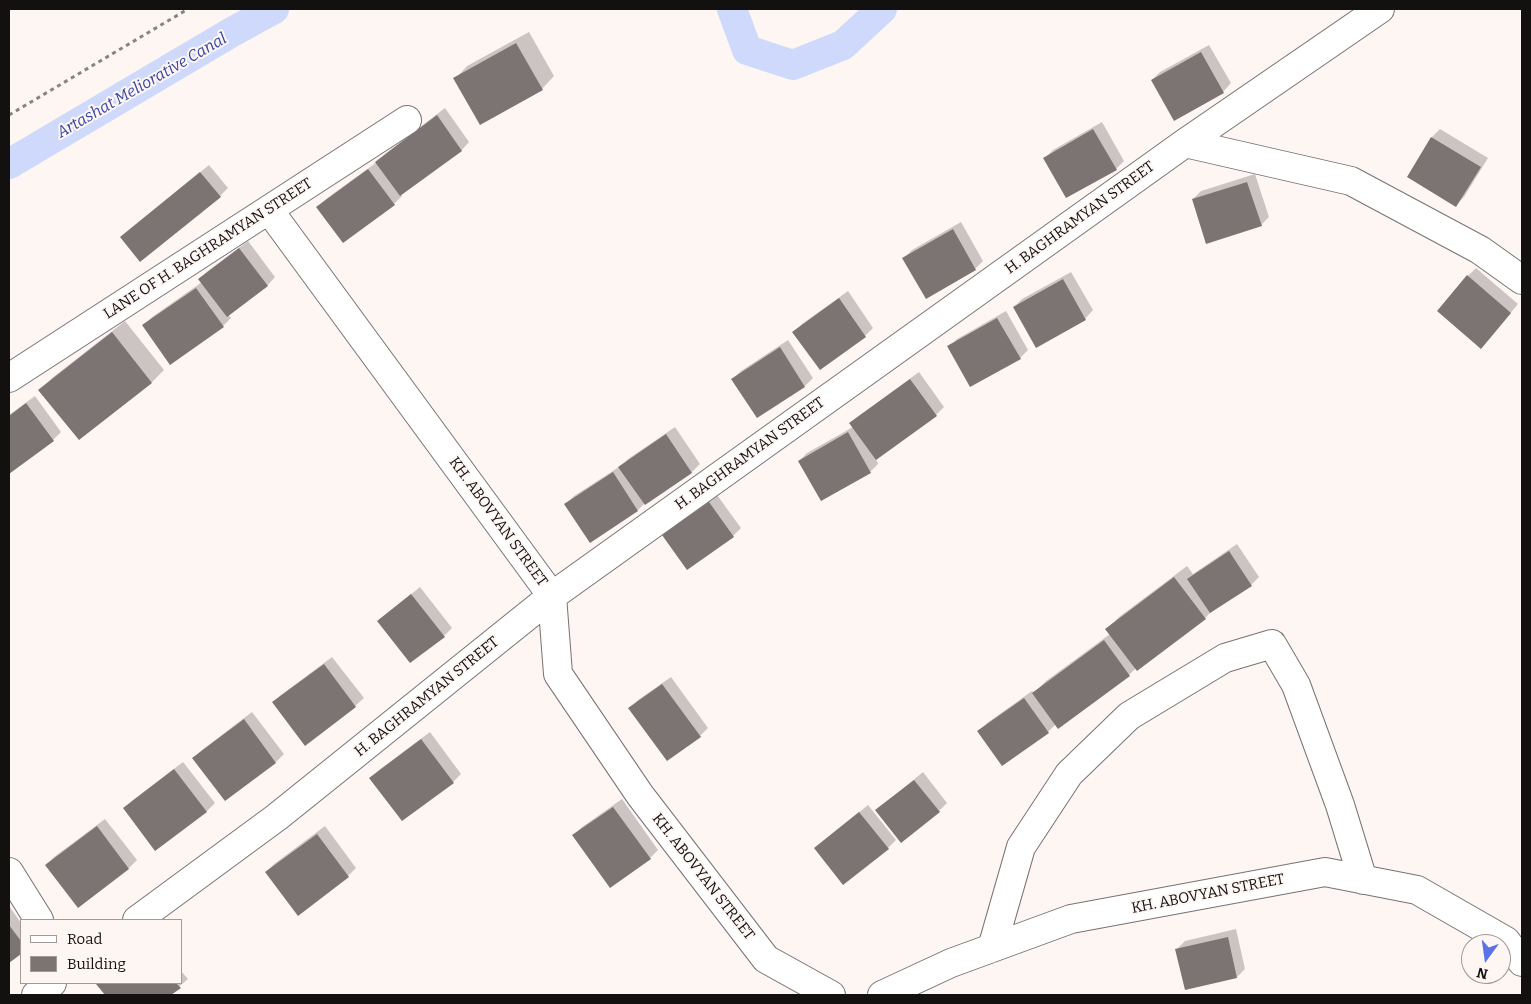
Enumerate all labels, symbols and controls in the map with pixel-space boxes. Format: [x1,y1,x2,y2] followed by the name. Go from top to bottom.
[54,29,230,143] water label: Artashat Meliorative Canal
[1002,158,1158,278] street label: H. BAGHRAMYAN STREET
[100,175,316,323] street label: LANE OF H. BAGHRAMYAN STREET
[672,394,828,514] street label: H. BAGHRAMYAN STREET
[445,454,551,590] street label: KH. ABOVYAN STREET
[351,633,503,761] street label: H. BAGHRAMYAN STREET
[648,810,758,944] street label: KH. ABOVYAN STREET
[1130,870,1286,918] street label: KH. ABOVYAN STREET
[20,919,182,984] legend
[67,930,102,948] text: Road
[1461,934,1511,984] north arrow
[67,955,126,973] text: Building
[1475,964,1490,983] text: N

